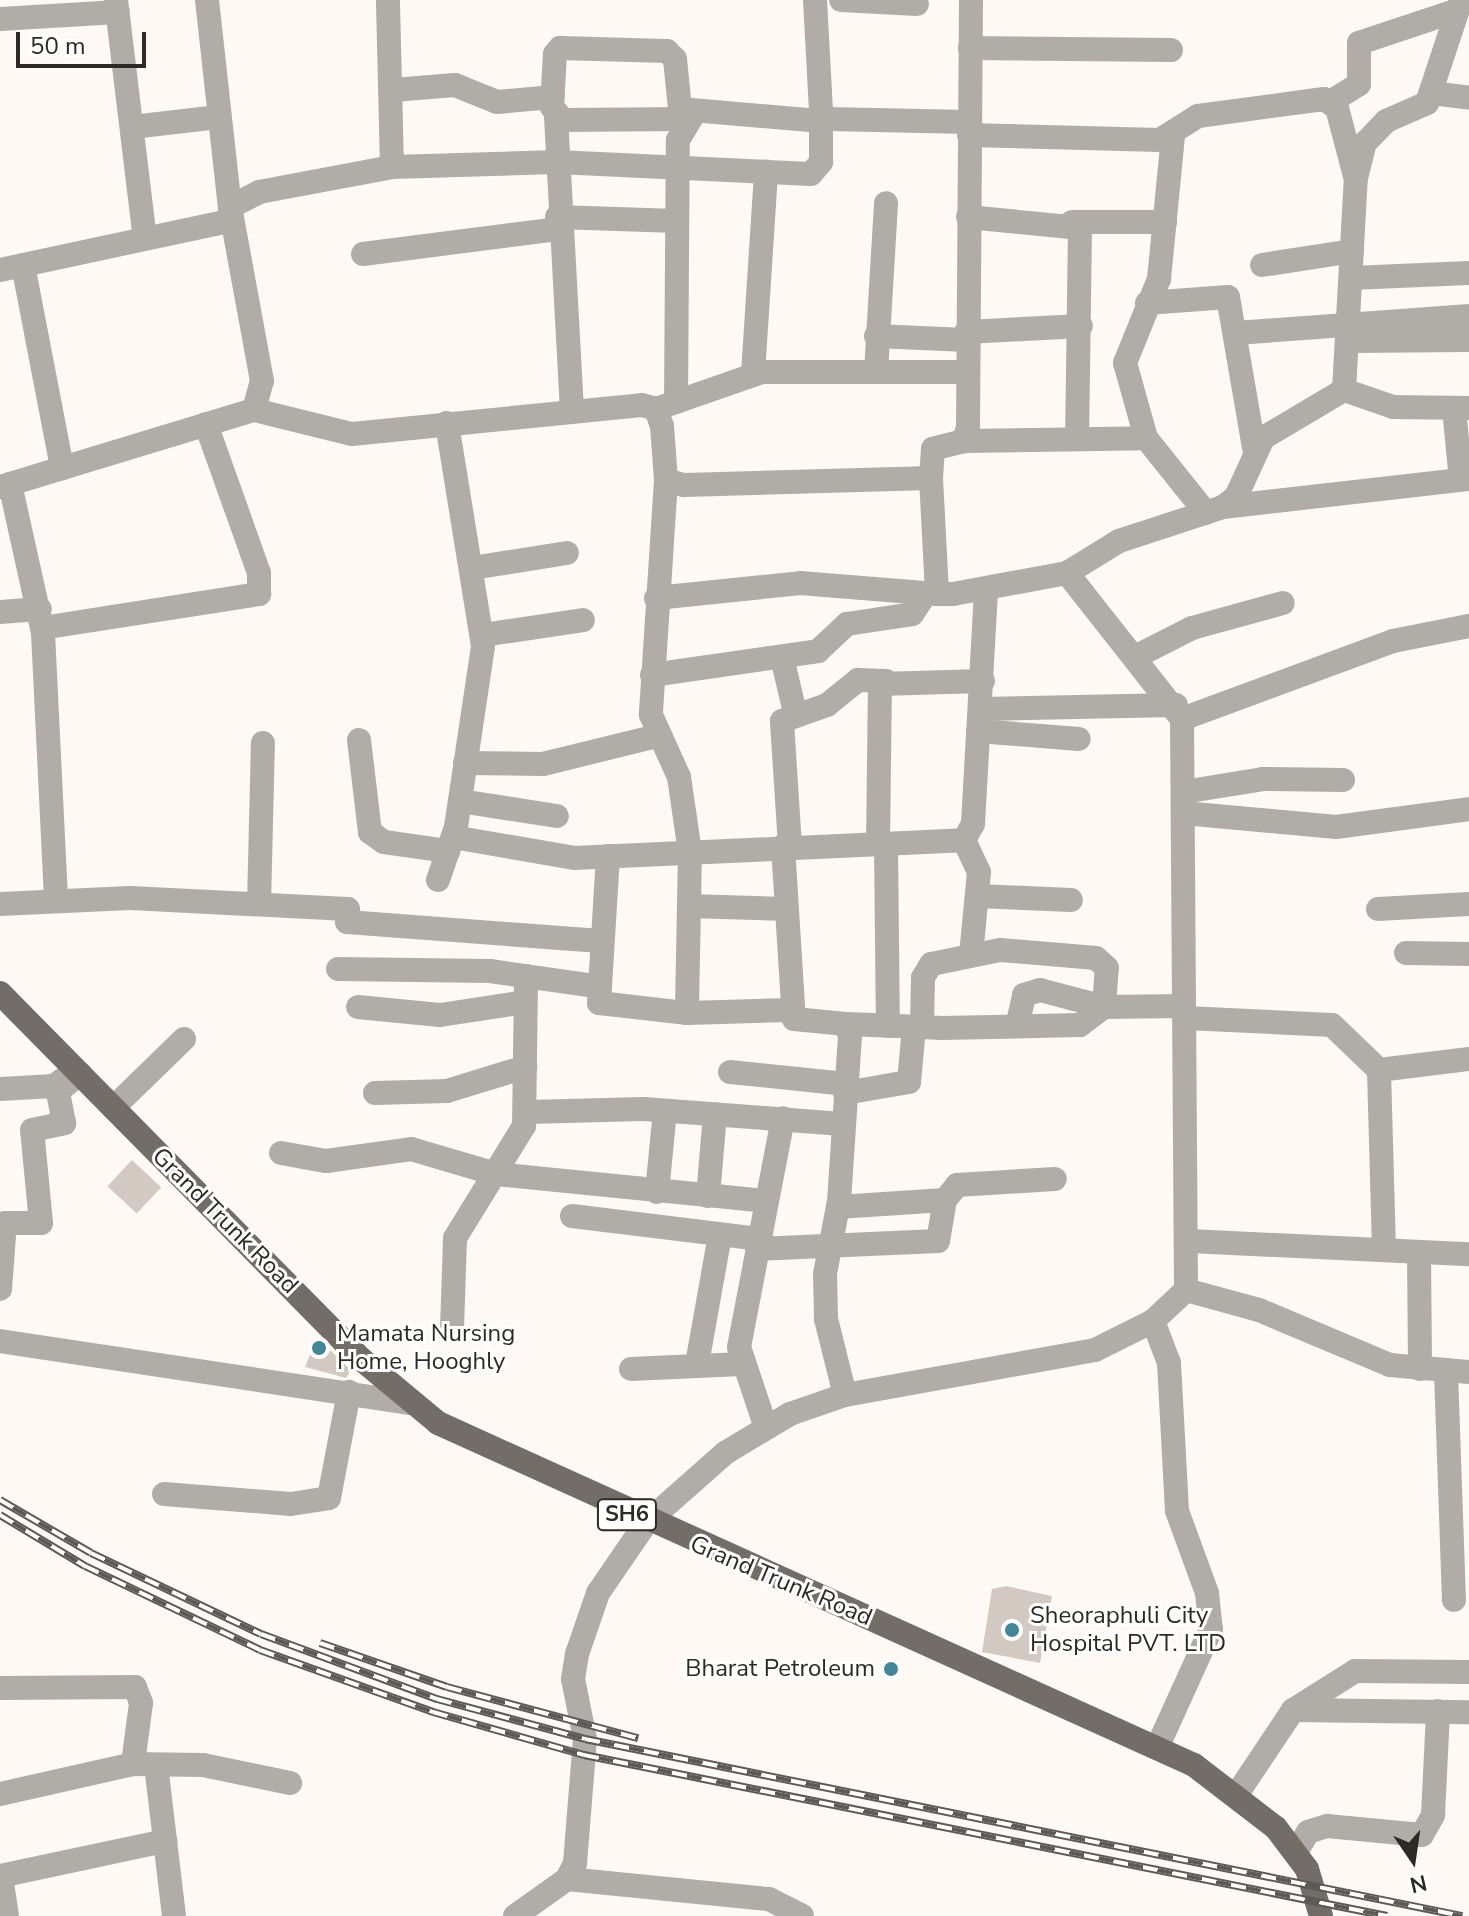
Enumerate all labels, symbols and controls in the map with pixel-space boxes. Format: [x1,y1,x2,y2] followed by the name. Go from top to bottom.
[20,16,150,66] scale bar
[30,30,86,62] text: 50 m
[146,1142,304,1300] street label: Grand Trunk Road
[337,1320,515,1376] place label: Mamata Nursing Home, Hooghly
[308,1337,330,1359] marker: Mamata Nursing Home, Hooghly
[595,1497,659,1533] road number: SH6
[686,1530,876,1632] street label: Grand Trunk Road
[1030,1602,1226,1658] place label: Sheoraphuli City Hospital PVT. LTD
[1001,1619,1023,1641] marker: Sheoraphuli City Hospital PVT. LTD
[685,1655,875,1683] place label: Bharat Petroleum
[882,1660,900,1678] marker: Bharat Petroleum
[1373,1820,1453,1900] north arrow
[1407,1867,1430,1900] text: N

